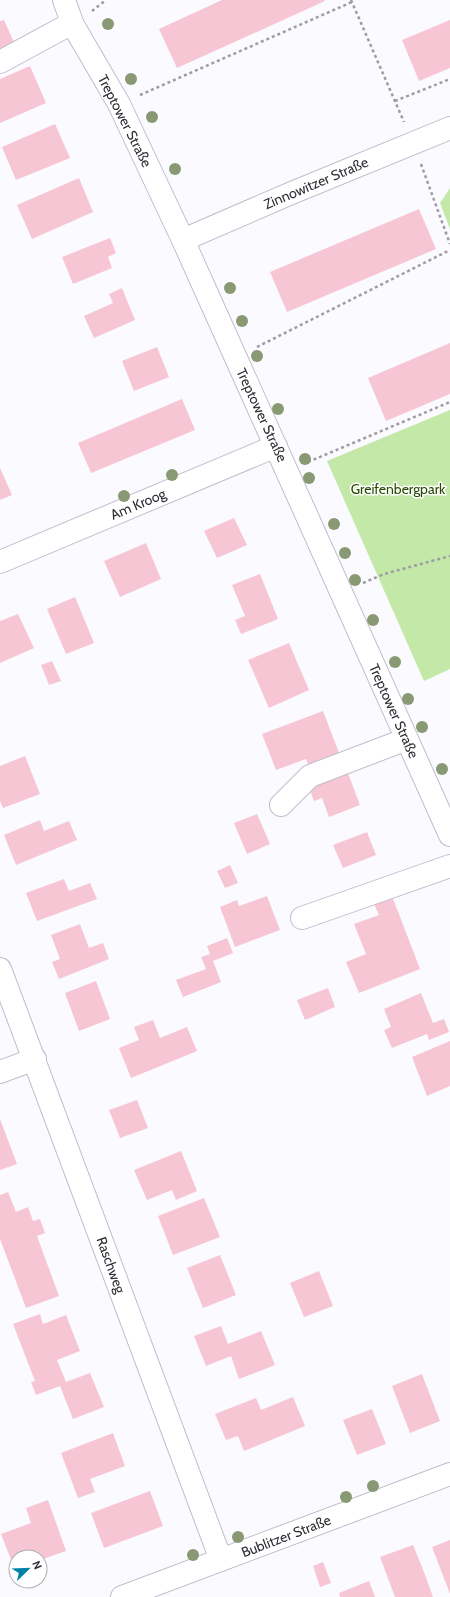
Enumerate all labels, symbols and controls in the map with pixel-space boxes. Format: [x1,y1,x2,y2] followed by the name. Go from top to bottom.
[94,72,156,170] street label: Treptower Straße
[261,153,371,213] street label: Zinnowitzer Straße
[232,365,292,465] street label: Treptower Straße
[351,480,446,498] park label: Greifenbergpark
[108,484,169,524] street label: Am Kroog
[365,661,423,761] street label: Treptower Straße
[92,1234,130,1297] street label: Raschweg
[239,1511,333,1561] street label: Bublitzer Straße
[8,1549,48,1589] north arrow
[29,1559,45,1571] text: N

